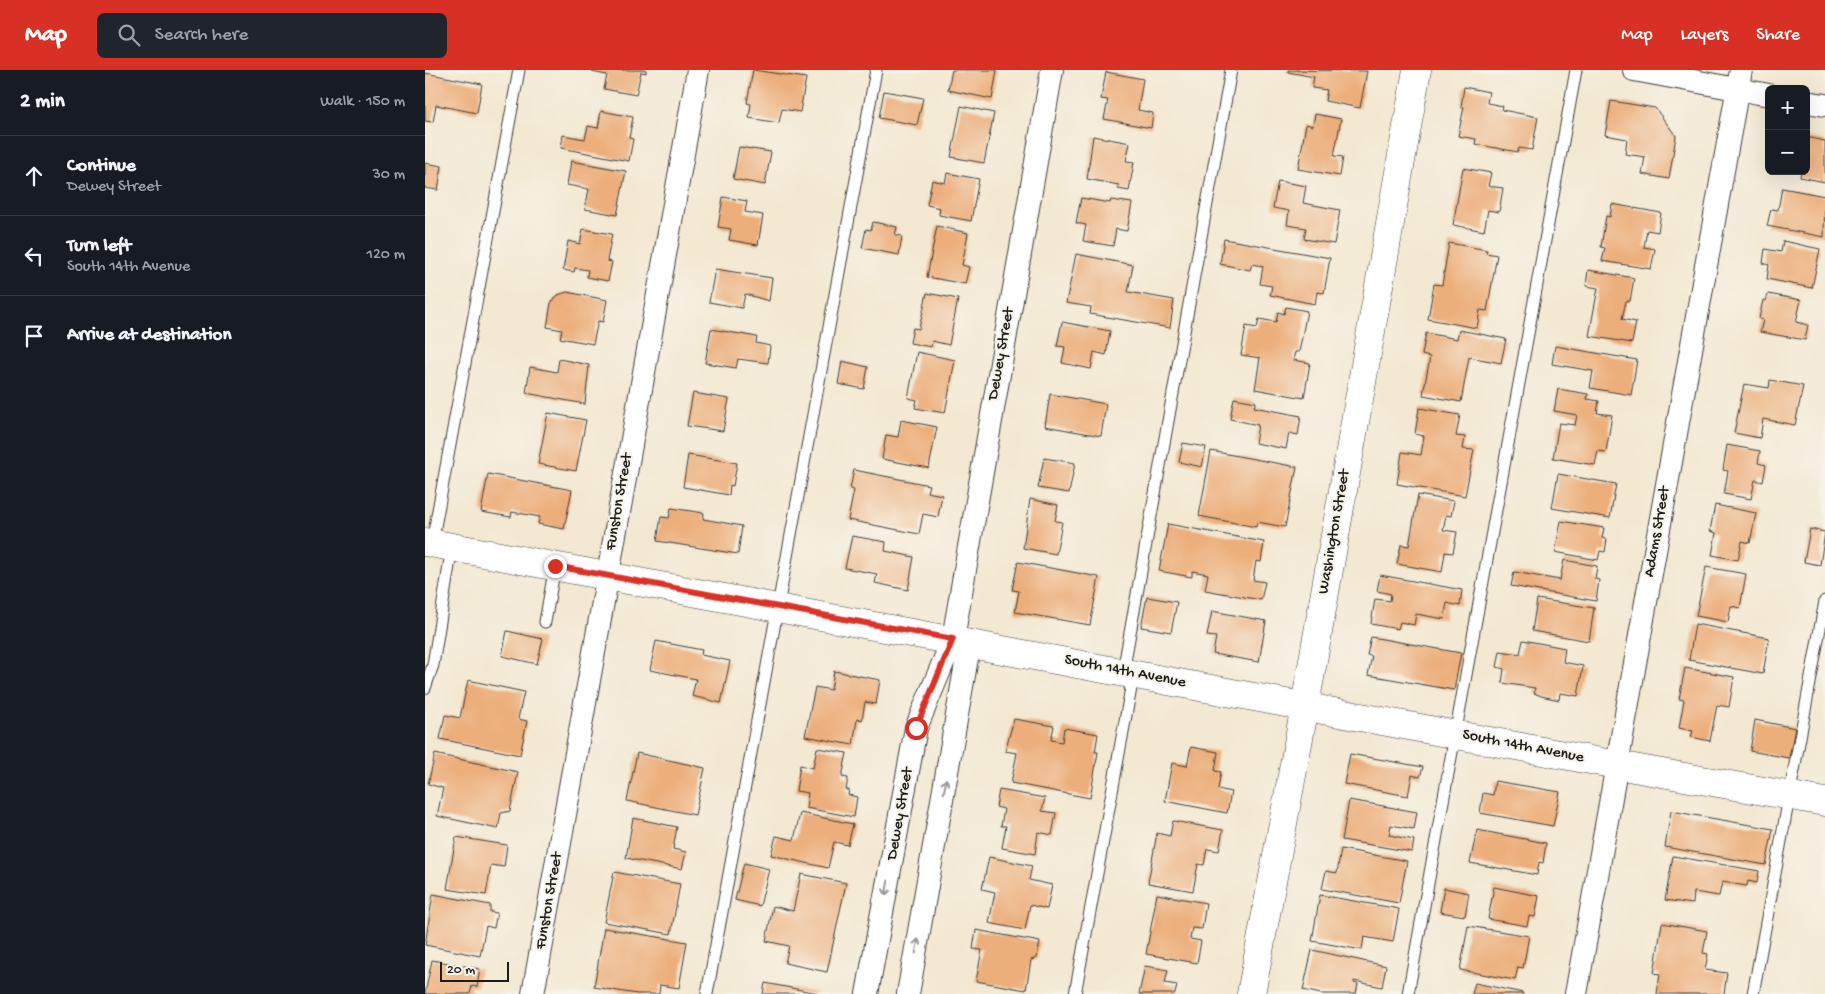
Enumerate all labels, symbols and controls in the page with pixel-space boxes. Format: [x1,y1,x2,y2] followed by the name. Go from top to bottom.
[97,13,447,58] search box
[25,21,67,50] text: Map
[115,21,143,49] icon: search
[155,24,248,47] text: Search here
[1621,25,1653,46] text: Map
[1681,25,1728,46] text: Layers
[1756,25,1800,46] text: Share
[1765,85,1810,175] map controls
[1765,85,1810,130] button: +
[20,90,65,115] text: 2 min
[320,93,405,112] text: Walk · 150 m
[1765,130,1810,175] button: −
[67,155,136,178] text: Continue
[20,162,48,190] icon: ahead
[372,166,405,185] text: 30 m
[67,178,161,197] text: Dewey Street
[67,235,131,258] text: Turn left
[20,242,48,270] icon: left
[366,246,405,265] text: 120 m
[67,258,190,277] text: South 14th Avenue
[984,305,1020,403] street label: Dewey Street
[20,322,48,350] icon: arrive
[67,324,231,347] text: Arrive at destination
[602,451,638,553] street label: Funston Street
[1315,467,1356,596] street label: Washington Street
[1641,484,1676,579] street label: Adams Street
[544,555,567,578] route end
[1063,651,1188,693] street label: South 14th Avenue
[905,717,928,740] route start
[1461,726,1586,768] street label: South 14th Avenue
[883,765,919,863] street label: Dewey Street
[940,778,950,794] one-way arrow
[532,850,568,952] street label: Funston Street
[881,879,891,895] one-way arrow
[912,938,922,954] one-way arrow
[440,959,509,982] scale bar
[447,962,475,979] text: 20 m

